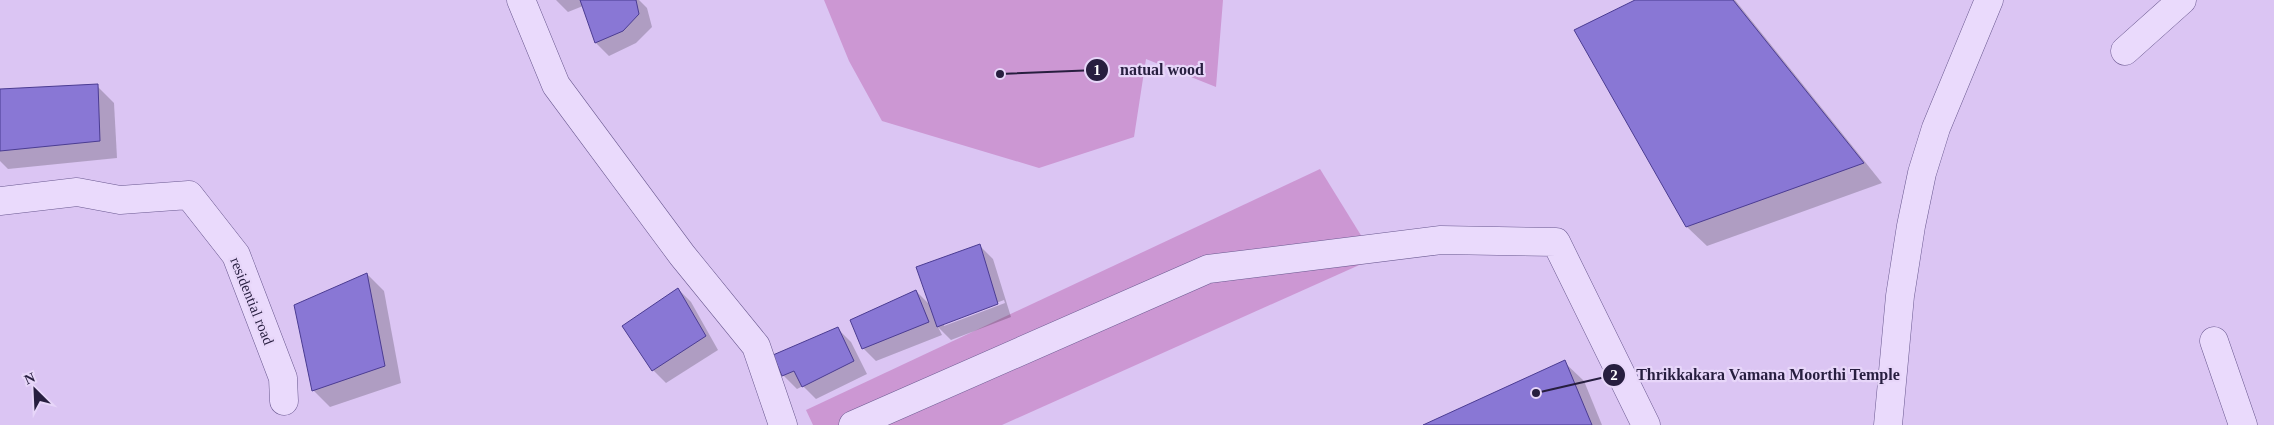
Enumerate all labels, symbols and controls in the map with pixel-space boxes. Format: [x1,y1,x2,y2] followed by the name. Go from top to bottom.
[1085,54,1214,85] callout: natual wood
[1120,61,1204,78] text: natual wood
[1093,62,1101,78] text: 1
[227,255,277,348] street label: residential road
[1601,359,1910,390] callout: Thrikkakara Vamana Moorthi Temple
[10,365,60,415] north arrow
[1636,366,1900,384] text: Thrikkakara Vamana Moorthi Temple
[1610,367,1618,383] text: 2
[22,370,38,387] text: N

